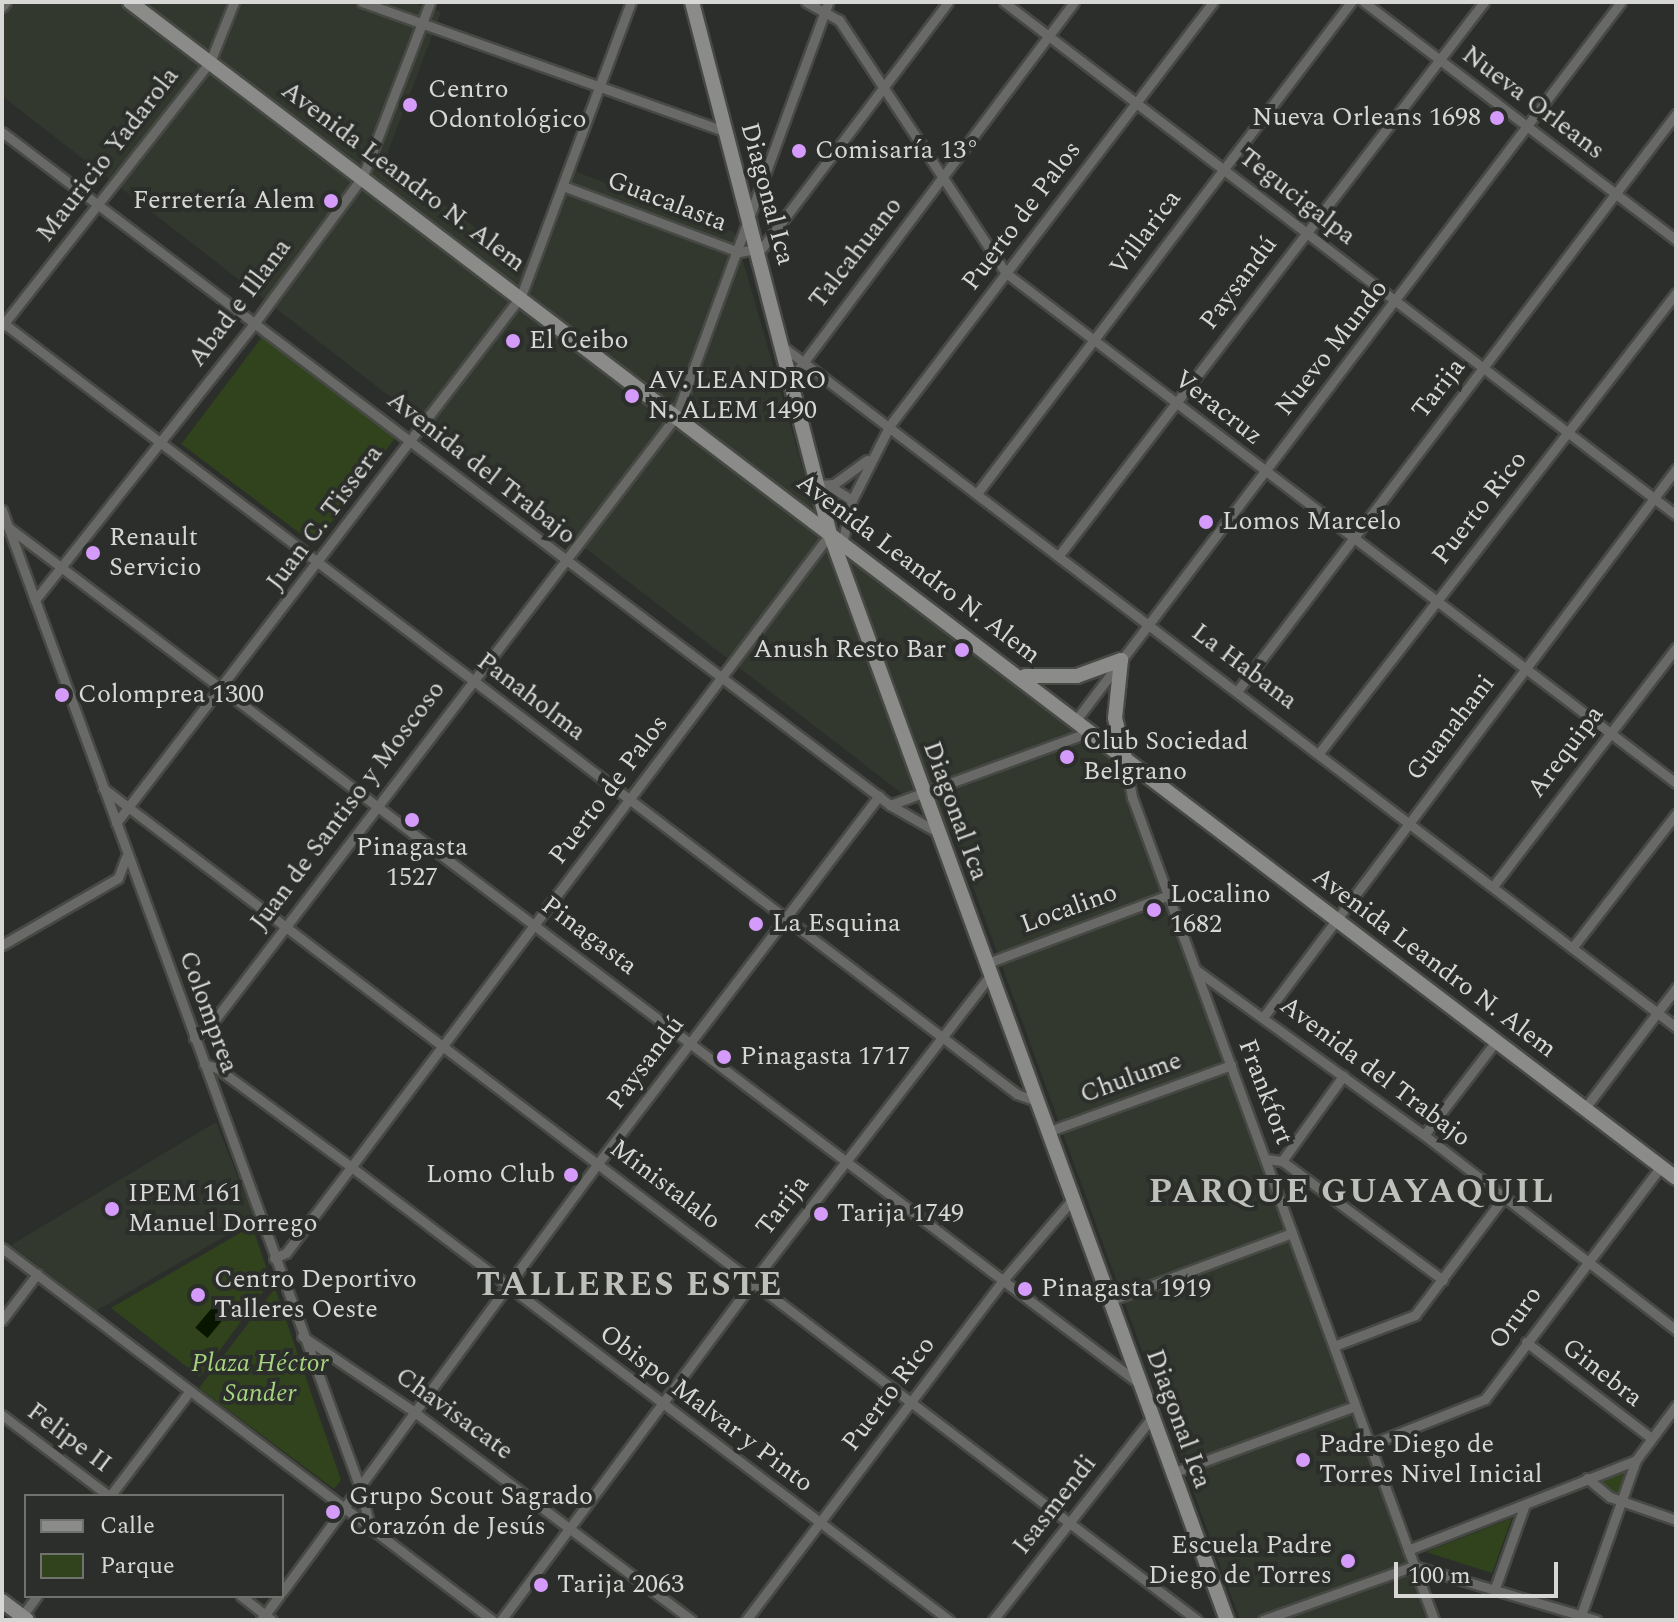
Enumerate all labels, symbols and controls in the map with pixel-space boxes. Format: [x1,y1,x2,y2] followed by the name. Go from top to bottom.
[1456,39,1610,167] street label: Nueva Orleans
[30,61,186,249] street label: Mauricio Yadarola
[428,74,586,136] place label: Centro Odontológico
[275,75,531,279] street label: Avenida Leandro N. Alem
[399,94,421,116] marker: Centro Odontológico
[1252,102,1481,134] place label: Nueva Orleans 1698
[1488,109,1506,127] marker: Nueva Orleans 1698
[733,120,801,268] street label: Diagonal Ica
[815,135,979,167] place label: Comisaría 13°
[956,135,1088,297] street label: Puerto de Palos
[790,142,808,160] marker: Comisaría 13°
[1232,142,1362,252] street label: Tegucigalpa
[603,165,731,239] street label: Guacalasta
[1104,184,1188,282] street label: Villarica
[133,185,315,217] place label: Ferretería Alem
[803,191,909,315] street label: Talcahuano
[322,192,340,210] marker: Ferretería Alem
[1194,230,1284,336] street label: Paysandú
[182,233,298,373] street label: Abad e Illana
[1269,274,1395,422] street label: Nuevo Mundo
[529,325,628,357] place label: El Ceibo
[504,332,522,350] marker: El Ceibo
[1406,352,1472,426] street label: Tarija
[1168,364,1268,452] street label: Veracruz
[648,365,827,426] place label: AV. LEANDRO N. ALEM 1490
[380,385,582,551] street label: Avenida del Trabajo
[623,387,641,405] marker: AV. LEANDRO N. ALEM 1490
[260,439,390,597] street label: Juan C. Tissera
[1426,445,1534,571] street label: Puerto Rico
[790,467,1046,671] street label: Avenida Leandro N. Alem
[1222,506,1401,538] place label: Lomos Marcelo
[1197,513,1215,531] marker: Lomos Marcelo
[109,522,201,584] place label: Renault Servicio
[84,544,102,562] marker: Renault Servicio
[1185,617,1303,717] street label: La Habana
[753,634,946,666] place label: Anush Resto Bar
[953,641,971,659] marker: Anush Resto Bar
[470,646,592,748] street label: Panaholma
[1400,669,1502,787] street label: Guanahani
[244,675,452,937] street label: Juan de Santiso y Moscoso
[78,679,264,711] place label: Colomprea 1300
[53,686,71,704] marker: Colomprea 1300
[1521,700,1611,804] street label: Arequipa
[543,709,675,871] street label: Puerto de Palos
[1083,726,1249,788] place label: Club Sociedad Belgrano
[915,737,995,885] street label: Diagonal Ica
[1058,748,1076,766] marker: Club Sociedad Belgrano
[403,811,421,829] marker: Pinagasta 1527
[356,832,468,894] place label: Pinagasta 1527
[1306,861,1562,1065] street label: Avenida Leandro N. Alem
[1016,877,1122,941] street label: Localino
[1170,879,1271,940] place label: Localino 1682
[535,890,643,982] street label: Pinagasta
[1145,901,1163,919] marker: Localino 1682
[772,908,901,940] place label: La Esquina
[747,915,765,933] marker: La Esquina
[172,947,244,1077] street label: Colomprea
[1273,990,1477,1154] street label: Avenida del Trabajo
[601,1010,691,1116] street label: Paysandú
[1231,1035,1299,1149] street label: Frankfort
[740,1041,910,1073] place label: Pinagasta 1717
[1076,1045,1186,1111] street label: Chulume
[715,1048,733,1066] marker: Pinagasta 1717
[603,1133,727,1237] street label: Ministalalo
[426,1159,555,1191] place label: Lomo Club
[562,1166,580,1184] marker: Lomo Club
[750,1169,816,1243] street label: Tarija
[1149,1173,1555,1213] district label: PARQUE GUAYAQUIL
[128,1178,317,1240] place label: IPEM 161 Manuel Dorrego
[837,1198,964,1230] place label: Tarija 1749
[103,1200,121,1218] marker: IPEM 161 Manuel Dorrego
[812,1205,830,1223] marker: Tarija 1749
[214,1264,417,1326] place label: Centro Deportivo Talleres Oeste
[476,1266,784,1306] district label: TALLERES ESTE
[1041,1273,1211,1305] place label: Pinagasta 1919
[1016,1280,1034,1298] marker: Pinagasta 1919
[1483,1280,1549,1356] street label: Oruro
[189,1286,207,1304] marker: Centro Deportivo Talleres Oeste
[593,1318,819,1500] street label: Obispo Malvar y Pinto
[836,1330,942,1458] street label: Puerto Rico
[1555,1332,1649,1414] street label: Ginebra
[1138,1345,1218,1493] street label: Diagonal Ica
[191,1348,329,1410] park label: Plaza Héctor Sander
[389,1361,519,1467] street label: Chavisacate
[21,1396,117,1480] street label: Felipe II
[1319,1429,1542,1490] place label: Padre Diego de Torres Nivel Inicial
[1006,1449,1104,1561] street label: Isasmendi
[1294,1451,1312,1469] marker: Padre Diego de Torres Nivel Inicial
[349,1481,593,1542] place label: Grupo Scout Sagrado Corazón de Jesús
[24,1494,284,1598] legend
[324,1503,342,1521] marker: Grupo Scout Sagrado Corazón de Jesús
[100,1508,155,1544] text: Calle
[1148,1530,1332,1592] place label: Escuela Padre Diego de Torres
[1398,1546,1562,1596] scale bar
[100,1548,175,1584] text: Parque
[1339,1552,1357,1570] marker: Escuela Padre Diego de Torres
[1408,1558,1471,1594] text: 100 m
[557,1569,684,1601] place label: Tarija 2063
[532,1576,550,1594] marker: Tarija 2063

